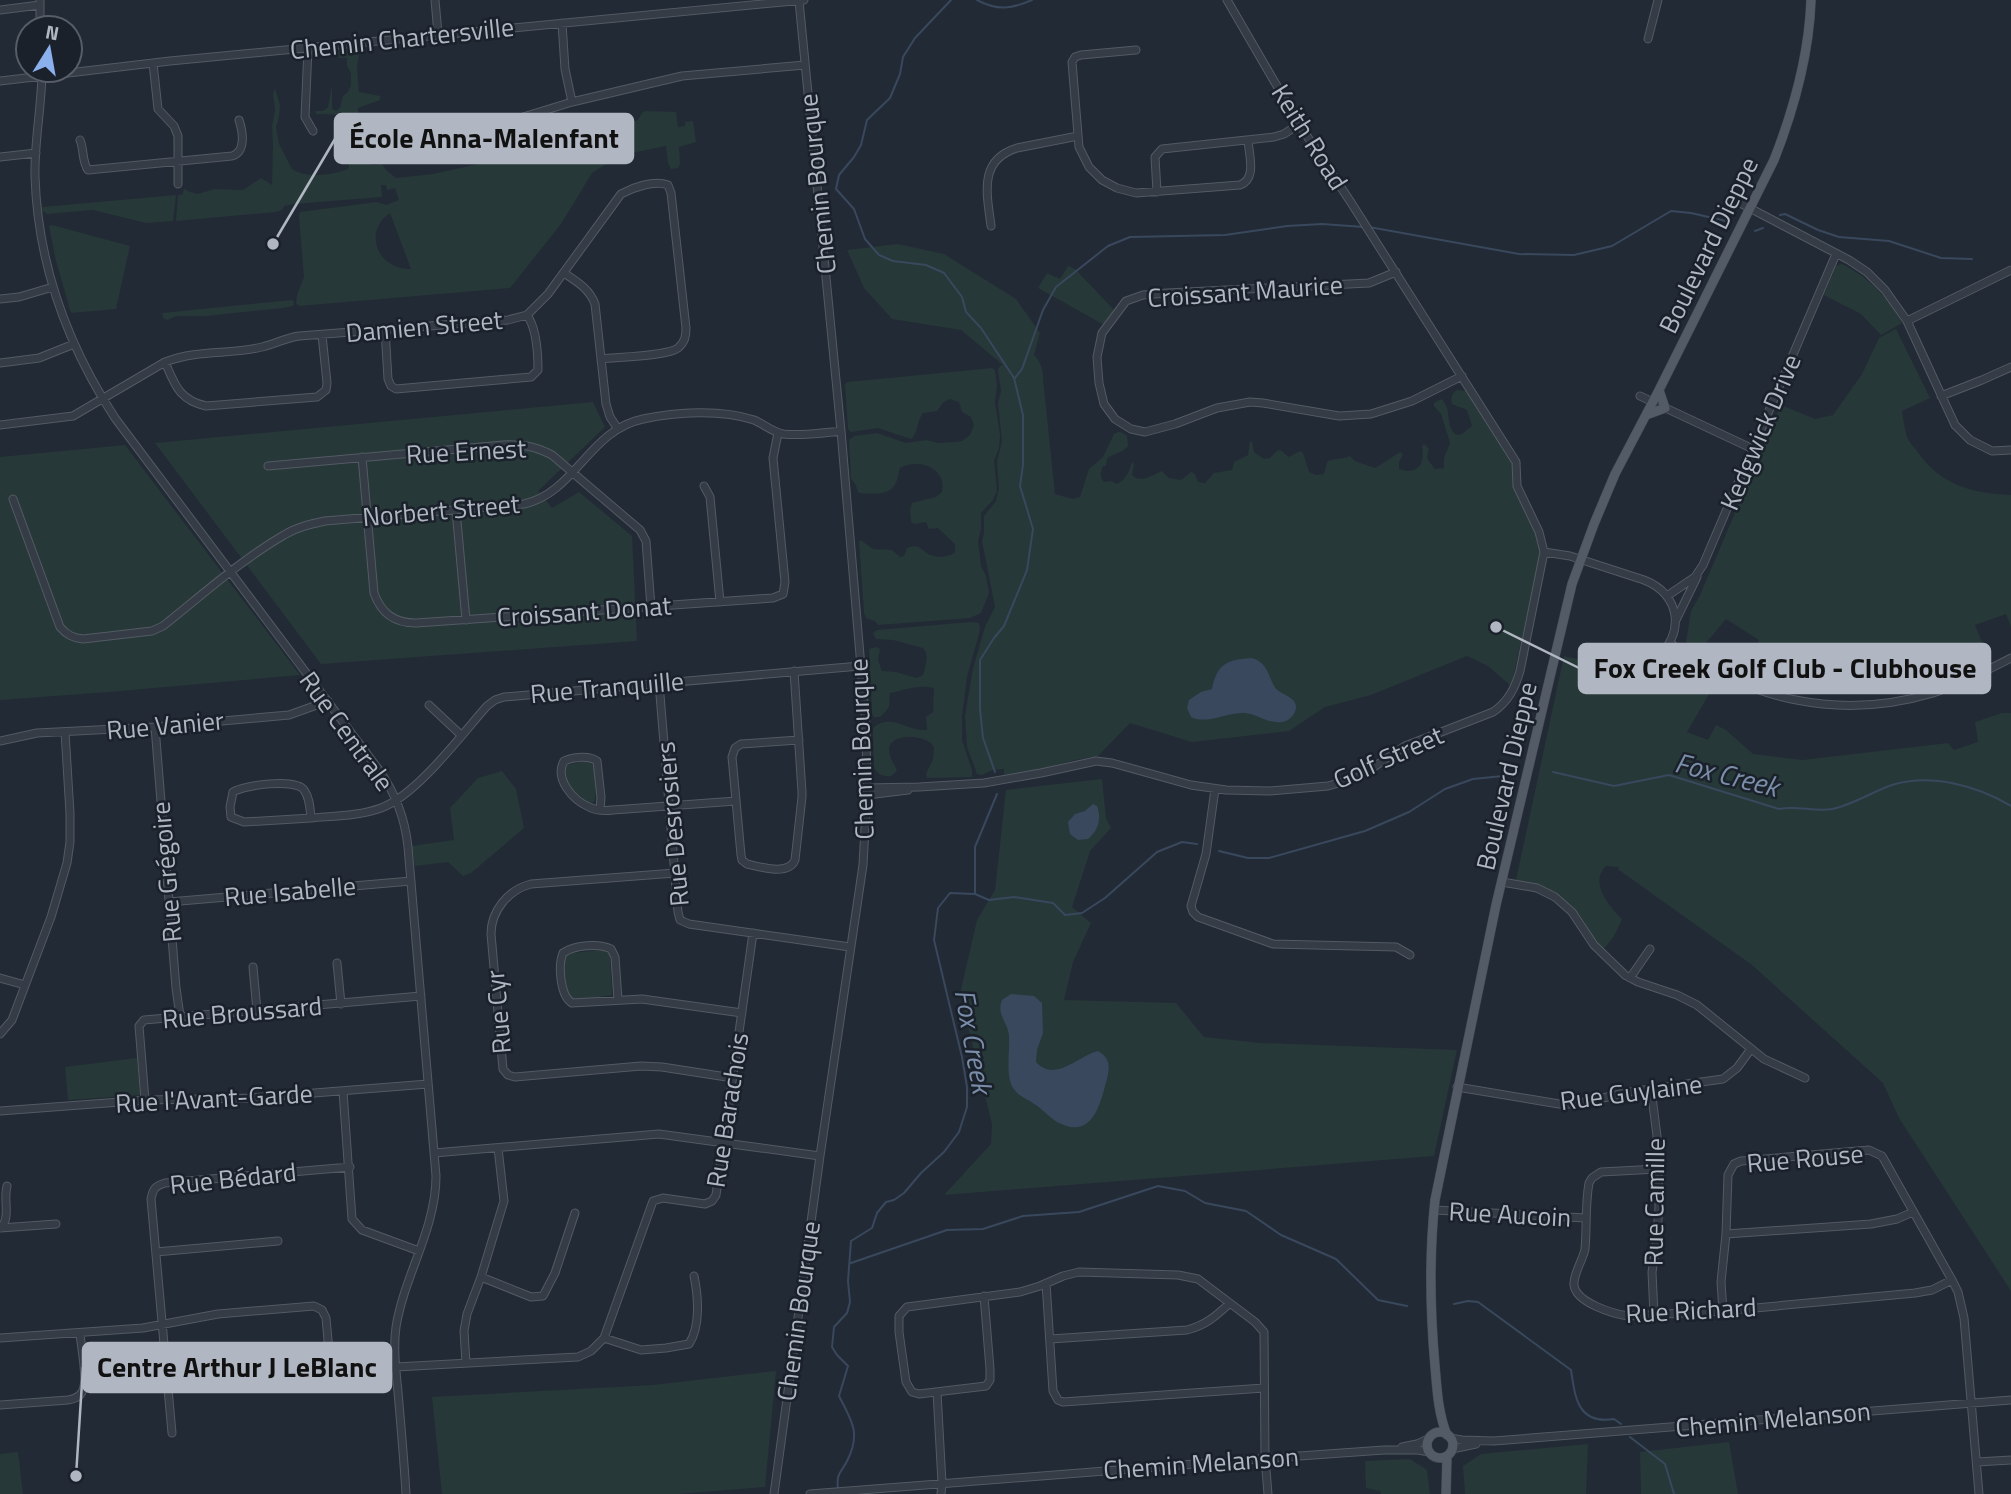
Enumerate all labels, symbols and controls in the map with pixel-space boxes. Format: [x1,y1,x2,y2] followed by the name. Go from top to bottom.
[288,7,516,69] street label: Chemin Chartersville
[14,14,84,84] north arrow
[43,16,62,47] text: N
[1262,76,1358,198] street label: Keith Road
[788,92,846,276] street label: Chemin Bourque
[335,114,633,163] callout: École Anna-Malenfant
[349,116,619,159] text: École Anna-Malenfant
[1648,150,1768,340] street label: Boulevard Dieppe
[1146,265,1344,317] street label: Croissant Maurice
[344,300,504,352] street label: Damien Street
[1710,348,1810,516] street label: Kedgwick Drive
[405,428,527,474] street label: Rue Ernest
[361,484,521,536] street label: Norbert Street
[495,585,673,637] street label: Croissant Donat
[1579,644,1990,693] callout: Fox Creek Golf Club - Clubhouse
[1594,646,1977,689] text: Fox Creek Golf Club - Clubhouse
[838,658,884,840] street label: Chemin Bourque
[528,661,686,713] street label: Rue Tranquille
[290,663,404,799] street label: Rue Centrale
[1465,678,1547,874] street label: Boulevard Dieppe
[105,700,225,750] street label: Rue Vanier
[1327,715,1449,799] street label: Golf Street
[645,740,699,908] street label: Rue Desrosiers
[1671,740,1787,808] water label: Fox Creek
[140,800,192,944] street label: Rue Grégoire
[223,866,357,916] street label: Rue Isabelle
[475,969,521,1055] street label: Rue Cyr
[944,985,1005,1100] water label: Fox Creek
[160,986,324,1038] street label: Rue Broussard
[696,1030,758,1190] street label: Rue Barachois
[1558,1064,1704,1120] street label: Rue Guylaine
[114,1073,314,1123] street label: Rue l'Avant-Garde
[1745,1133,1865,1183] street label: Rue Rouse
[1633,1137,1675,1267] street label: Rue Camille
[168,1152,298,1204] street label: Rue Bédard
[1448,1191,1572,1237] street label: Rue Aucoin
[766,1219,830,1403] street label: Chemin Bourque
[1625,1287,1757,1333] street label: Rue Richard
[83,1343,391,1392] callout: Centre Arthur J LeBlanc
[97,1345,377,1388] text: Centre Arthur J LeBlanc
[1674,1391,1872,1447] street label: Chemin Melanson
[1102,1437,1300,1489] street label: Chemin Melanson

